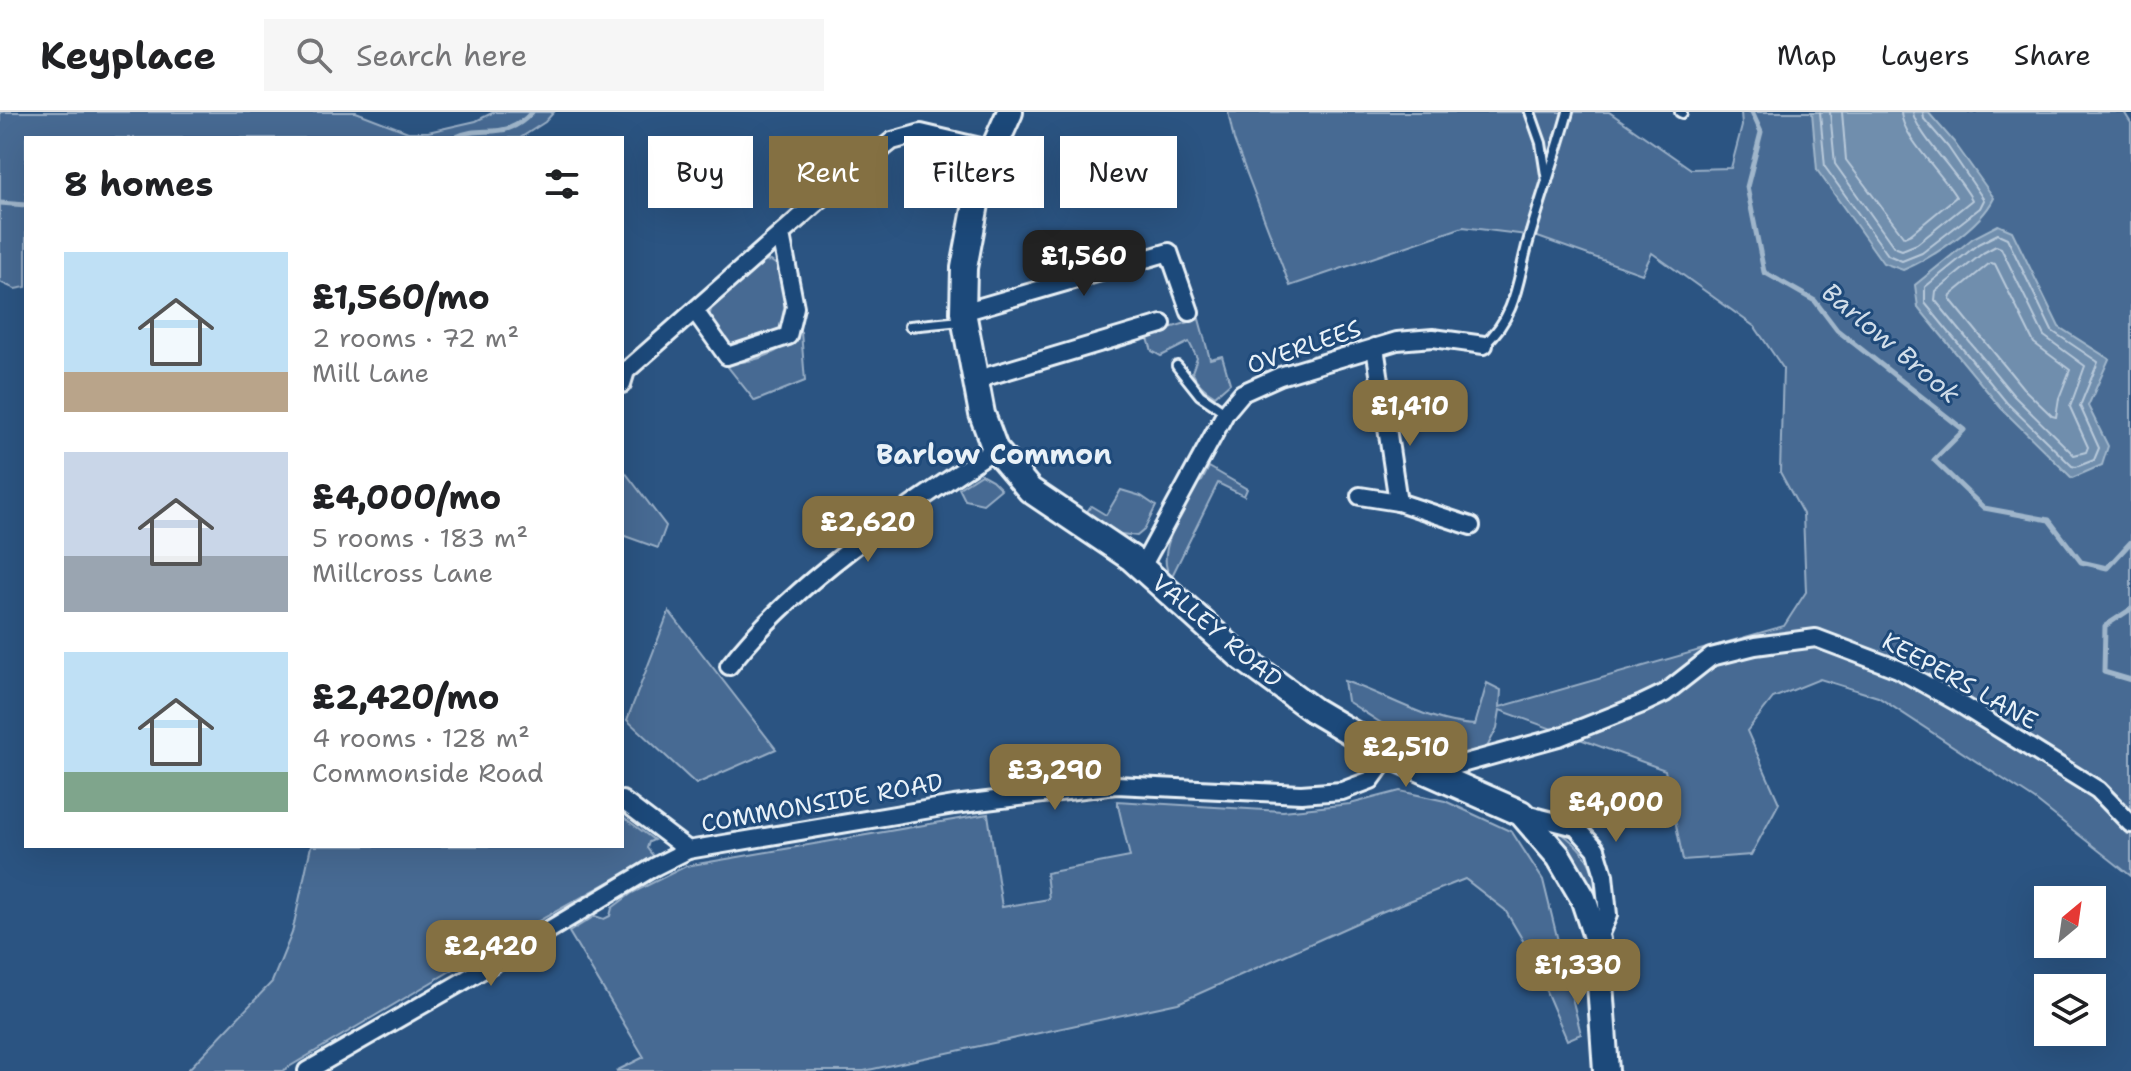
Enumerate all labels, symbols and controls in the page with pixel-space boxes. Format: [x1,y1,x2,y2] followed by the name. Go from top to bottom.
[264,19,824,91] search box
[40,30,216,81] text: Keyplace
[292,33,336,77] icon: search
[356,35,527,76] text: Search here
[1777,36,1837,74] text: Map
[1881,36,1970,74] text: Layers
[2014,36,2091,74] text: Share
[648,136,753,208] chip: Buy
[769,136,888,208] chip: Rent
[904,136,1044,208] chip: Filters
[1060,136,1177,208] chip: New
[64,161,213,207] text: 8 homes
[540,162,584,206] icon: filters
[1019,230,1149,298] pin: £1,560
[1041,238,1127,273] text: £1,560
[312,274,490,320] text: £1,560/mo
[1815,274,1968,411] water label: Barlow Brook
[128,284,224,380] icon: home
[1243,313,1365,381] street label: OVERLEES
[312,320,519,355] text: 2 rooms · 72 m²
[312,355,429,390] text: Mill Lane
[1345,380,1475,448] pin: £1,410
[1371,388,1449,423] text: £1,410
[876,435,1112,473] district label: Barlow Common
[312,474,501,520] text: £4,000/mo
[128,484,224,580] icon: home
[803,496,933,564] pin: £2,620
[820,504,916,539] text: £2,620
[312,520,528,555] text: 5 rooms · 183 m²
[312,555,493,590] text: Millcross Lane
[1145,567,1289,695] street label: VALLEY ROAD
[1876,625,2044,737] street label: KEEPERS LANE
[312,674,500,720] text: £2,420/mo
[128,684,224,780] icon: home
[312,720,530,755] text: 4 rooms · 128 m²
[1341,721,1471,789] pin: £2,510
[1362,729,1450,764] text: £2,510
[990,744,1120,812] pin: £3,290
[1007,752,1103,787] text: £3,290
[312,755,544,790] text: Commonside Road
[698,766,946,840] street label: COMMONSIDE ROAD
[1551,776,1681,844] pin: £4,000
[1568,784,1664,819] text: £4,000
[2034,886,2106,958] north arrow
[2034,886,2106,1046] map controls
[426,920,556,988] pin: £2,420
[444,928,538,963] text: £2,420
[1513,939,1643,1007] pin: £1,330
[1534,947,1622,982] text: £1,330
[2034,974,2106,1046] button: layers

